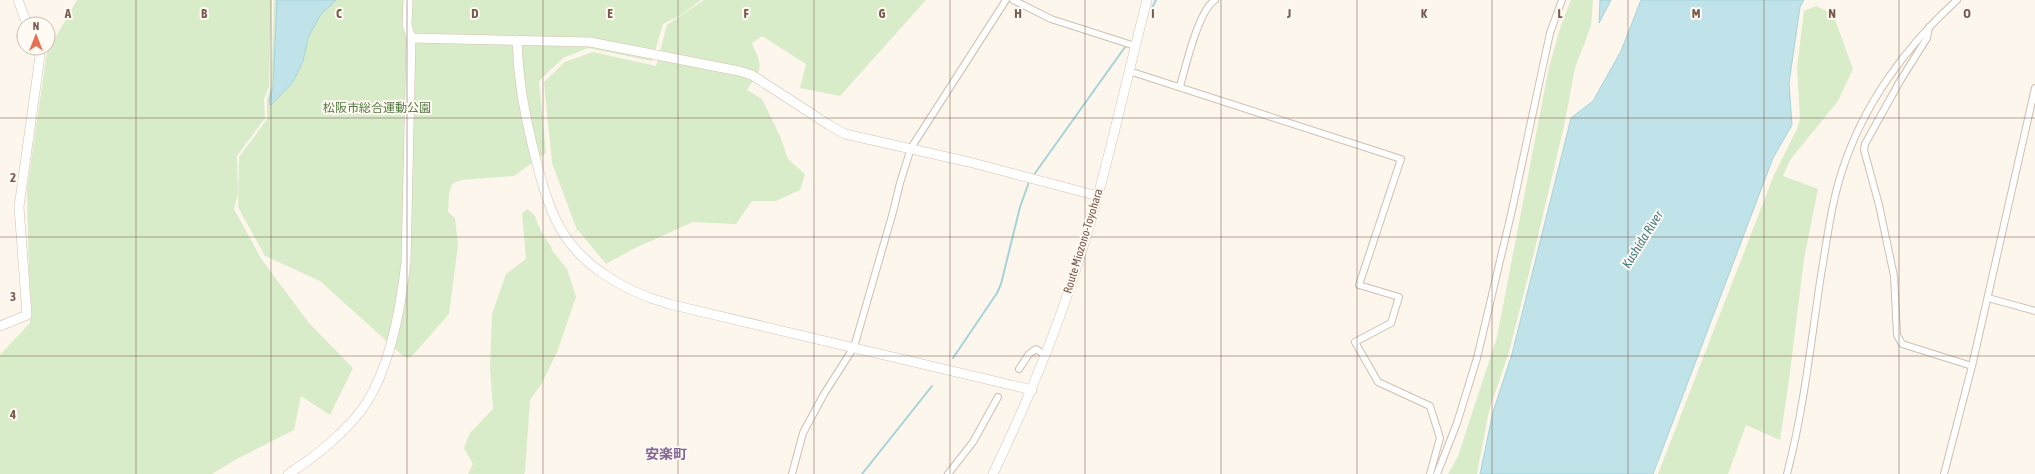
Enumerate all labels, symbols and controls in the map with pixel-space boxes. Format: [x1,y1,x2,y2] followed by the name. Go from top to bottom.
[64,6,72,21] text: A
[201,6,208,21] text: B
[336,6,342,21] text: C
[471,6,479,21] text: D
[607,6,613,21] text: E
[743,6,749,21] text: F
[879,6,886,21] text: G
[1014,6,1022,21] text: H
[1151,6,1155,21] text: I
[1286,6,1291,21] text: J
[1421,6,1428,21] text: K
[1557,6,1563,21] text: L
[1692,6,1701,21] text: M
[1828,6,1836,21] text: N
[1963,6,1971,21] text: O
[16,16,56,56] north arrow
[33,20,39,32] text: N
[323,101,431,115] park label: 松阪市総合運動公園
[10,170,16,185] text: 2
[1060,187,1106,295] street label: Route Miozono-Toyohara
[1619,207,1667,271] water label: Kushida River
[10,289,16,304] text: 3
[9,407,16,422] text: 4
[645,446,687,462] district label: 安楽町

